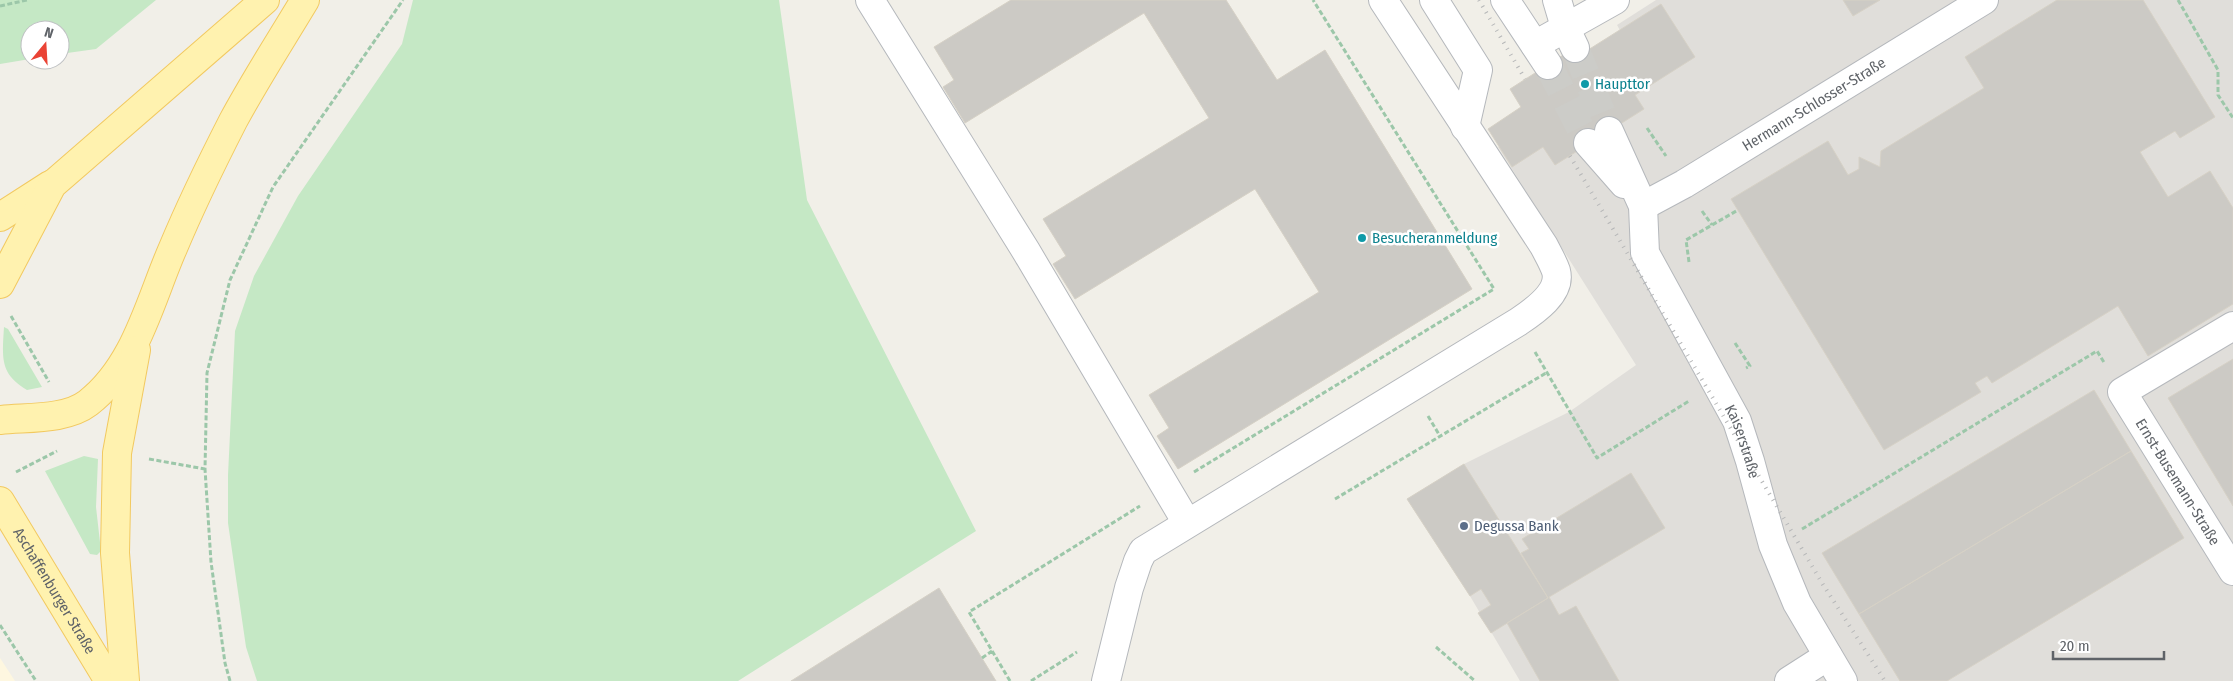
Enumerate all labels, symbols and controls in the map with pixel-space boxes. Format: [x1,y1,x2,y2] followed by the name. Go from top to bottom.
[20,20,70,70] north arrow
[42,24,55,42] text: N
[1739,54,1889,155] street label: Hermann-Schlosser-Straße
[1595,75,1651,93] place label: Haupttor
[1579,78,1591,90] marker: Haupttor
[1372,229,1497,247] place label: Besucheranmeldung
[1356,232,1368,244] marker: Besucheranmeldung
[1721,401,1763,480] street label: Kaiserstraße
[2132,415,2224,549] street label: Ernst-Busemann-Straße
[1474,517,1559,535] place label: Degussa Bank
[1458,520,1470,532] marker: Degussa Bank
[9,524,99,657] street label: Aschaffenburger Straße
[2053,628,2164,660] scale bar
[2060,637,2090,655] text: 20 m

